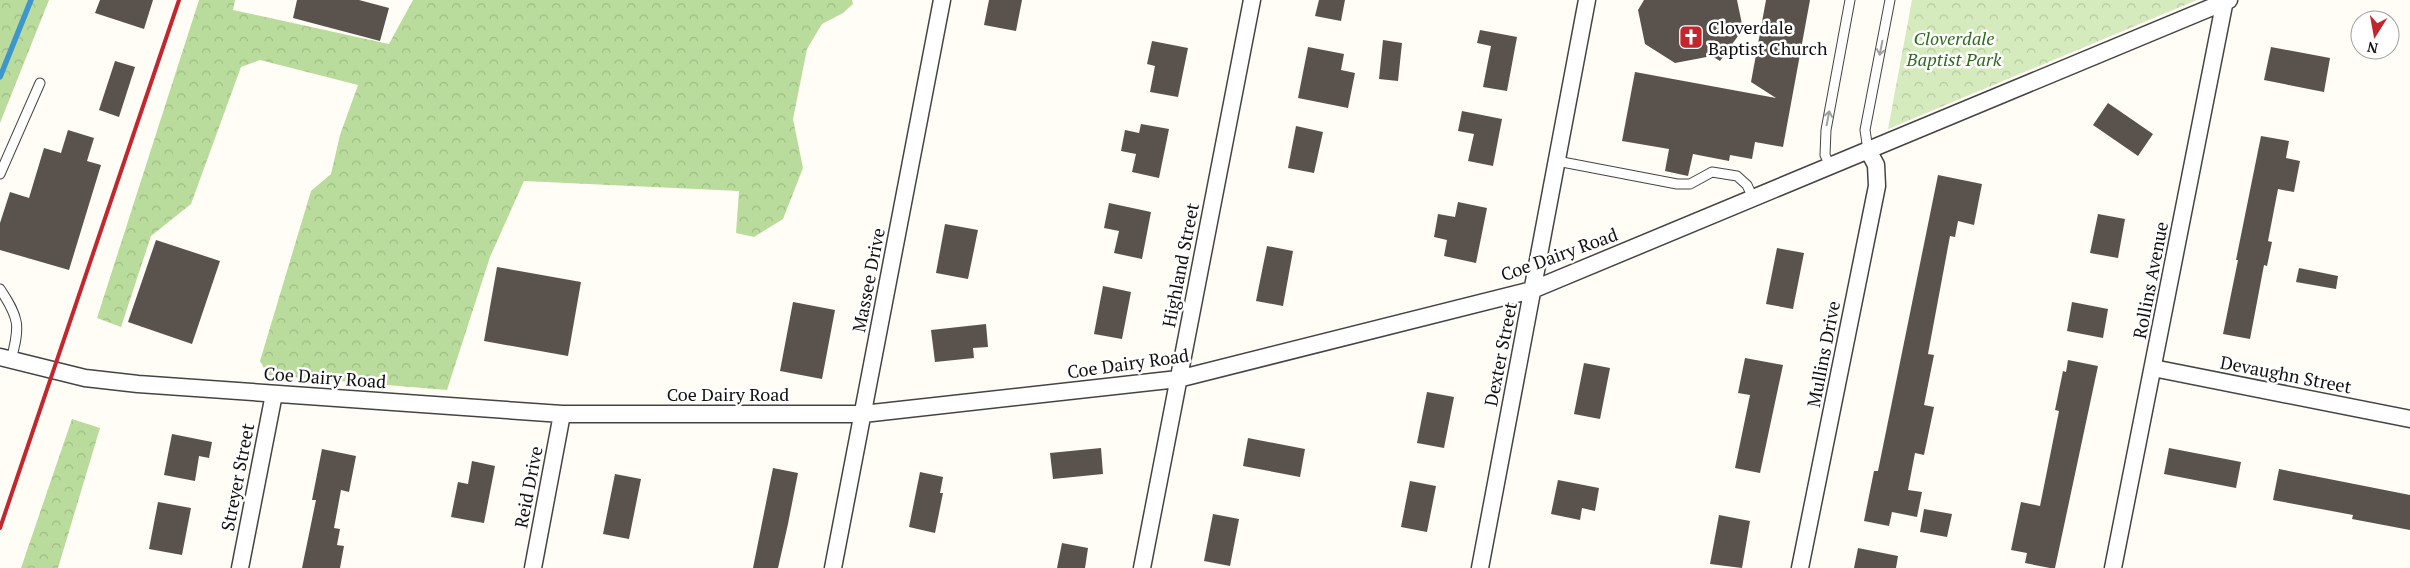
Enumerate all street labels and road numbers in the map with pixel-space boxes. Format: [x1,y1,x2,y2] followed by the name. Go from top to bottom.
[1156,200,1204,329] street label: Highland Street
[2127,219,2173,341] street label: Rollins Avenue
[1497,222,1621,286] street label: Coe Dairy Road
[846,226,890,334] street label: Massee Drive
[1478,299,1522,408] street label: Dexter Street
[1801,299,1845,409] street label: Mullins Drive
[1066,343,1190,383] street label: Coe Dairy Road
[2218,350,2354,399] street label: Devaughn Street
[263,361,387,393] street label: Coe Dairy Road
[667,382,789,406] street label: Coe Dairy Road
[215,421,259,533] street label: Streyer Street
[508,444,548,530] street label: Reid Drive

